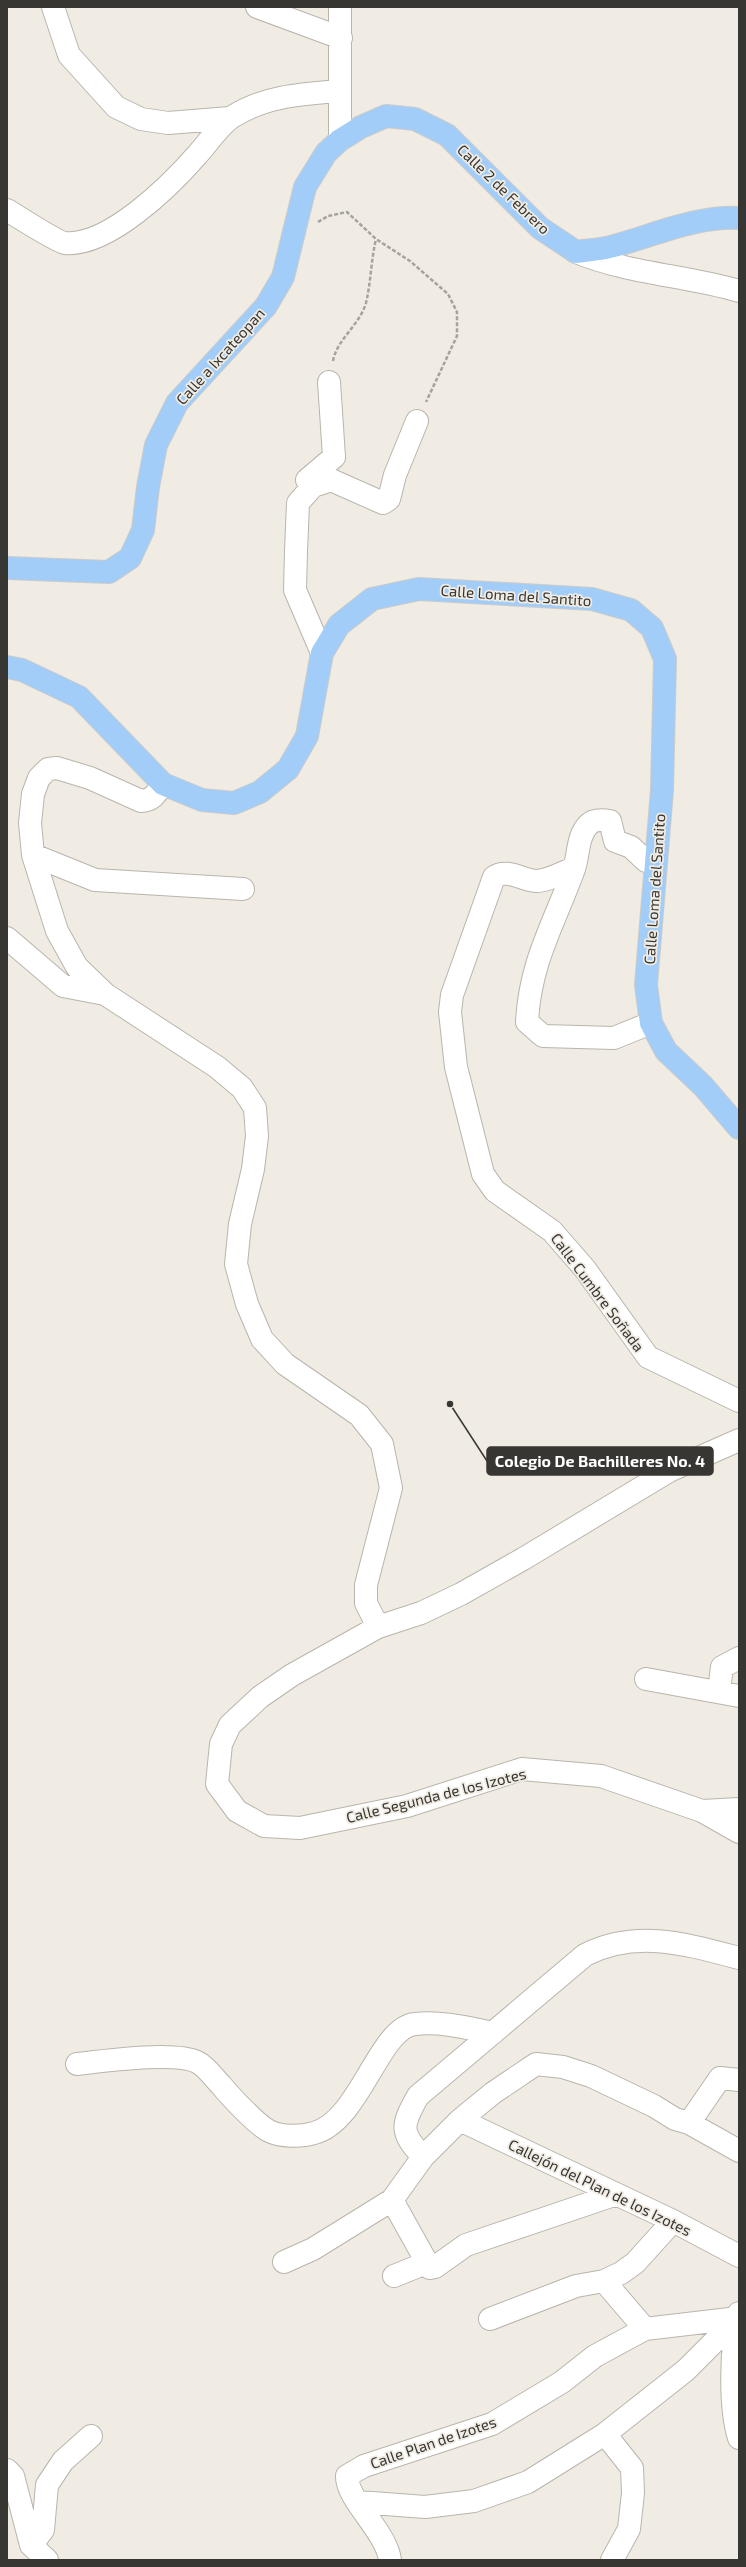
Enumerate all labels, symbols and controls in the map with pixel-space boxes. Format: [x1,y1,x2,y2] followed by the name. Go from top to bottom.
[454,140,554,238] street label: Calle 2 de Febrero
[172,304,268,408] street label: Calle a Ixcateopan
[440,581,592,609] street label: Calle Loma del Santito
[640,813,668,965] street label: Calle Loma del Santito
[548,1229,648,1355] street label: Calle Cumbre Soñada
[487,1447,713,1475] callout: Colegio De Bachilleres No. 4
[495,1451,705,1470] text: Colegio De Bachilleres No. 4
[344,1764,528,1826] street label: Calle Segunda de los Izotes
[505,2135,694,2240] street label: Callejón del Plan de los Izotes
[368,2412,498,2472] street label: Calle Plan de Izotes

